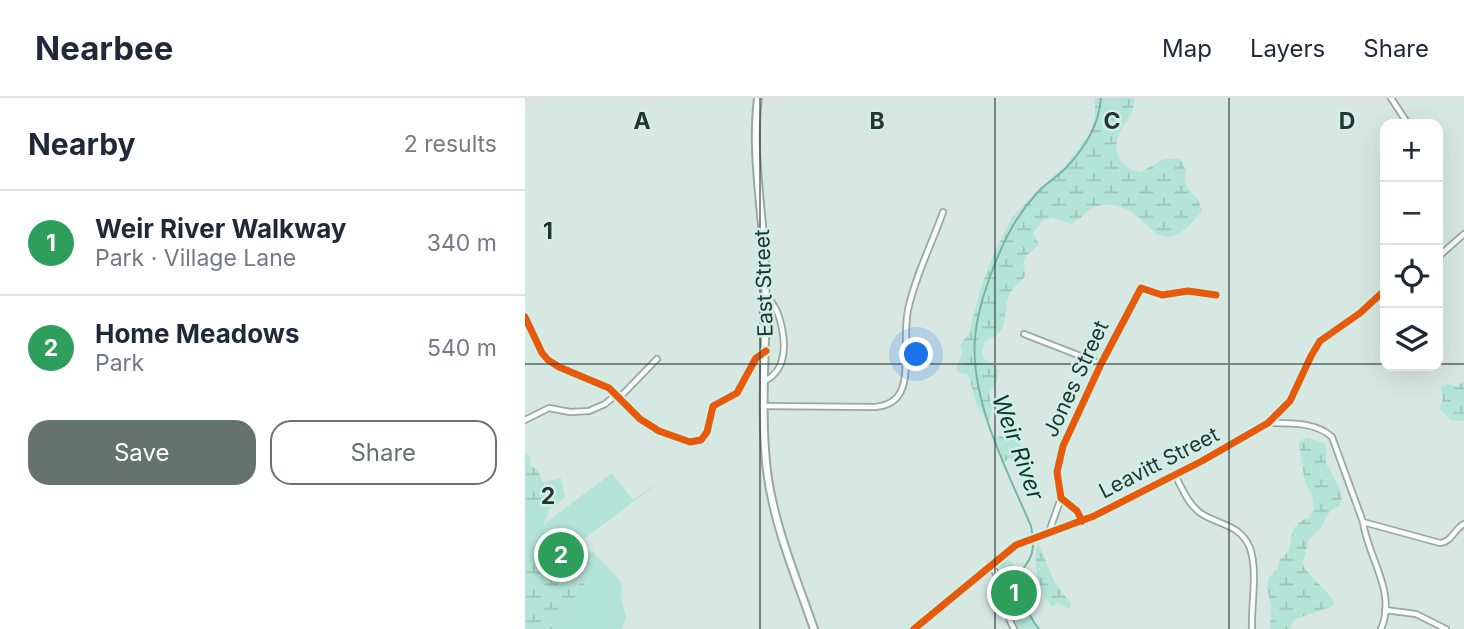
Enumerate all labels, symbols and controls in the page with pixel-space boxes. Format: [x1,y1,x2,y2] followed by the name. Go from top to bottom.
[35,28,173,68] text: Nearbee
[1162,34,1212,63] text: Map
[1250,34,1325,63] text: Layers
[1363,34,1429,63] text: Share
[633,107,651,135] text: A
[869,107,885,135] text: B
[1103,107,1121,135] text: C
[1339,107,1355,135] text: D
[1380,119,1443,371] map controls
[1380,119,1443,182] button: +
[28,126,136,162] text: Nearby
[404,130,497,158] text: 2 results
[1380,182,1443,245] button: −
[95,213,346,244] text: Weir River Walkway
[543,217,553,245] text: 1
[46,229,56,257] text: 1
[427,229,497,257] text: 340 m
[749,229,778,337] street label: East Street
[95,244,296,272] text: Park · Village Lane
[1380,245,1443,308] button: locate
[1380,308,1443,371] button: layers
[1038,317,1113,441] street label: Jones Street
[95,318,299,349] text: Home Meadows
[44,334,58,362] text: 2
[427,334,497,362] text: 540 m
[899,337,933,371] your location
[95,349,144,377] text: Park
[986,390,1050,505] water label: Weir River
[28,420,256,485] button: Save
[270,420,497,485] button: Share
[1095,422,1223,503] street label: Leavitt Street
[541,482,555,510] text: 2
[538,529,584,581] pin: 2
[991,567,1037,619] pin: 1

